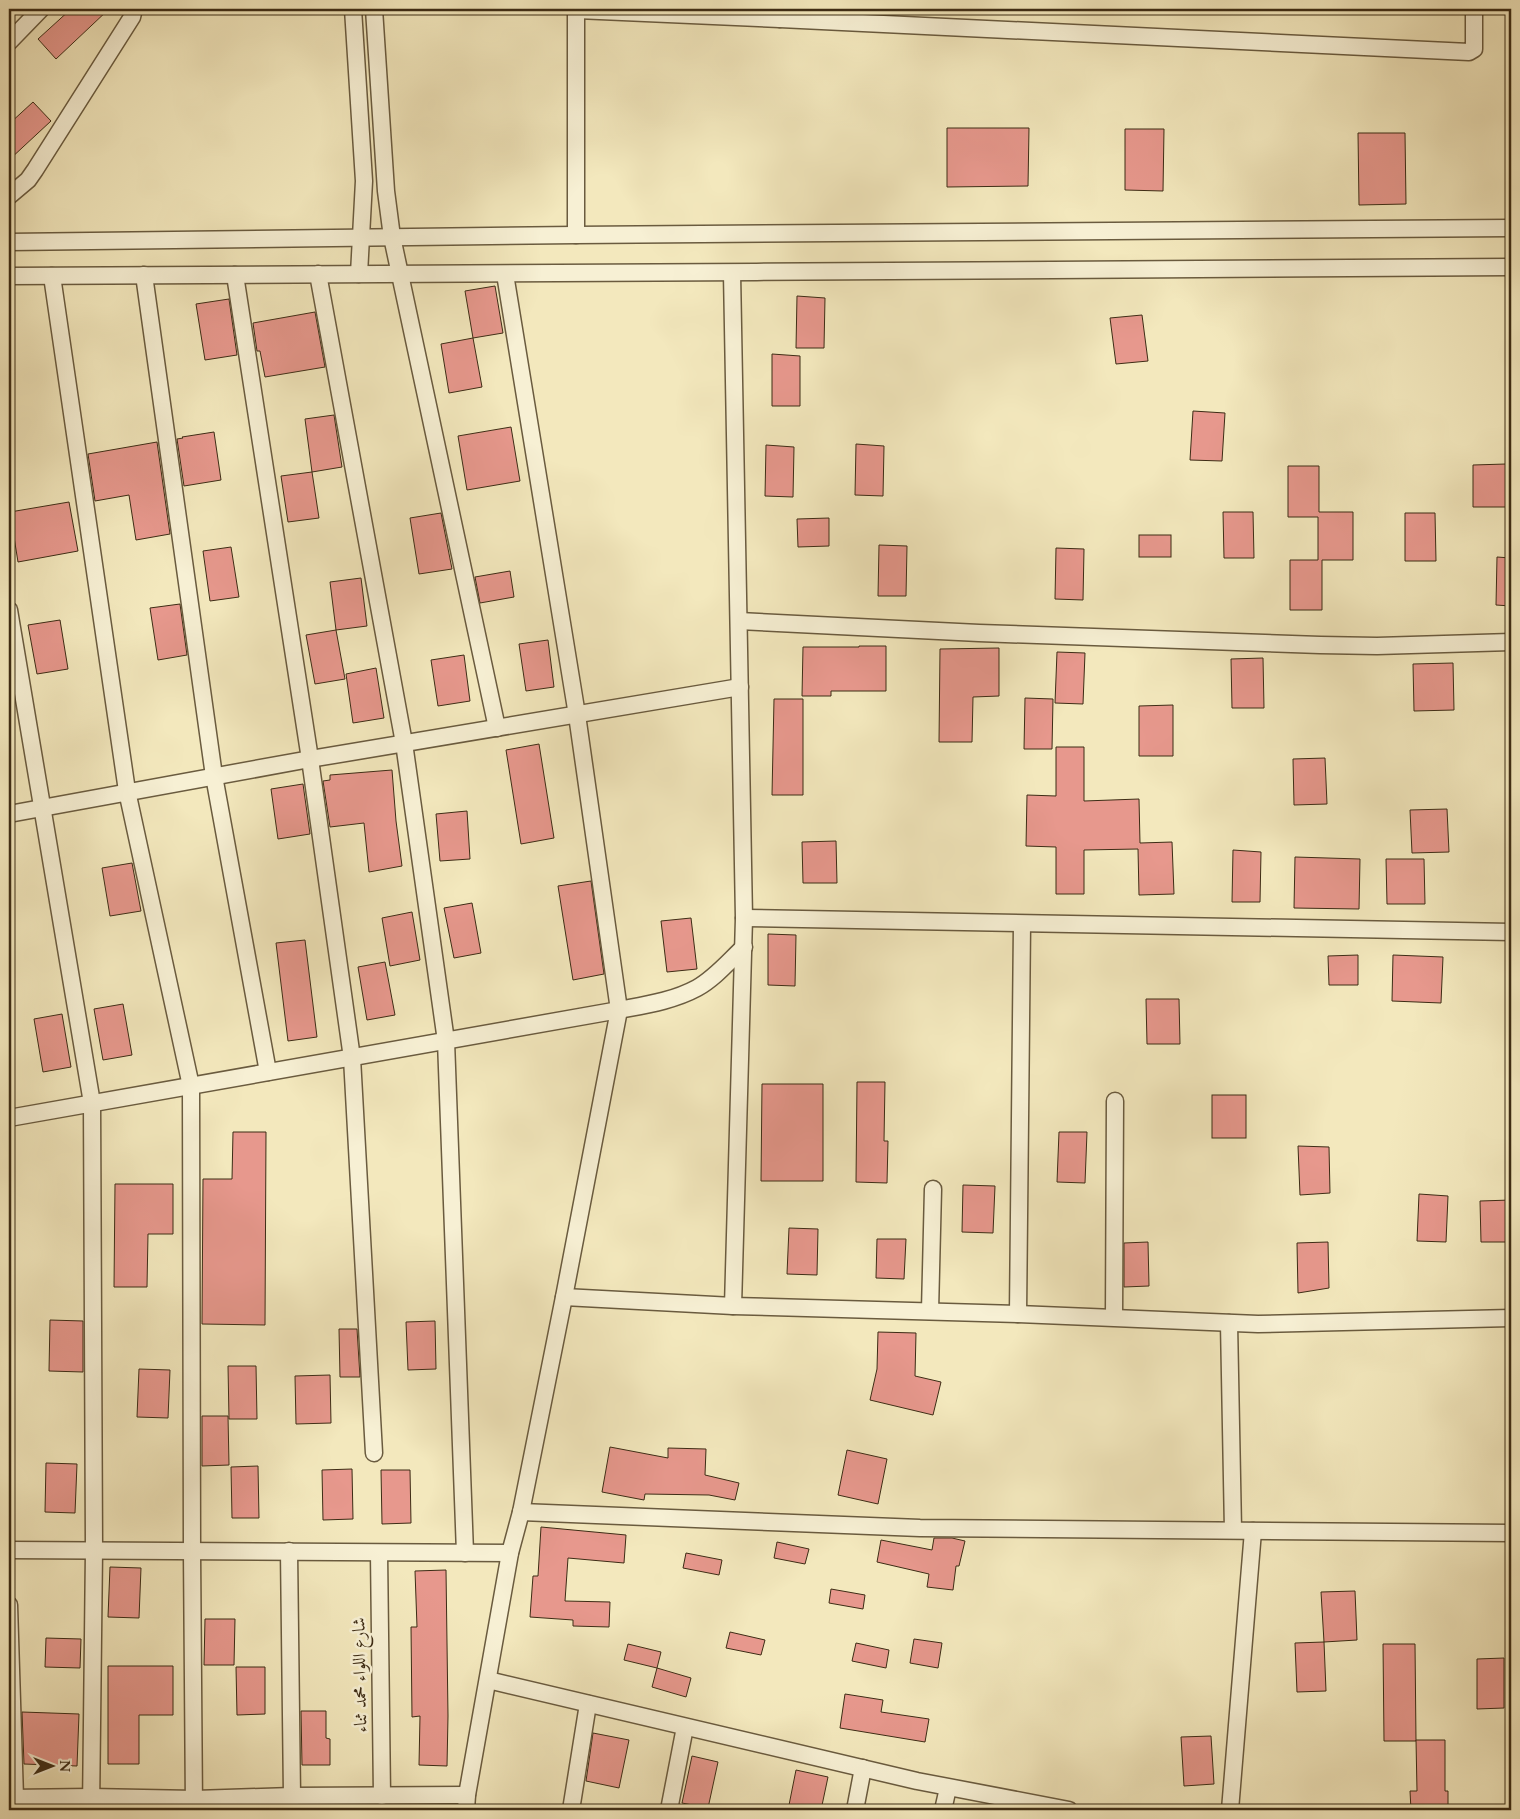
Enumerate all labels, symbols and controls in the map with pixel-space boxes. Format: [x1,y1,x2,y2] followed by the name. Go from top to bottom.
[346,1617,376,1733] street label: شارع اللواء محمد ثناء
[28,1742,78,1792] north arrow
[55,1760,74,1772] text: N

